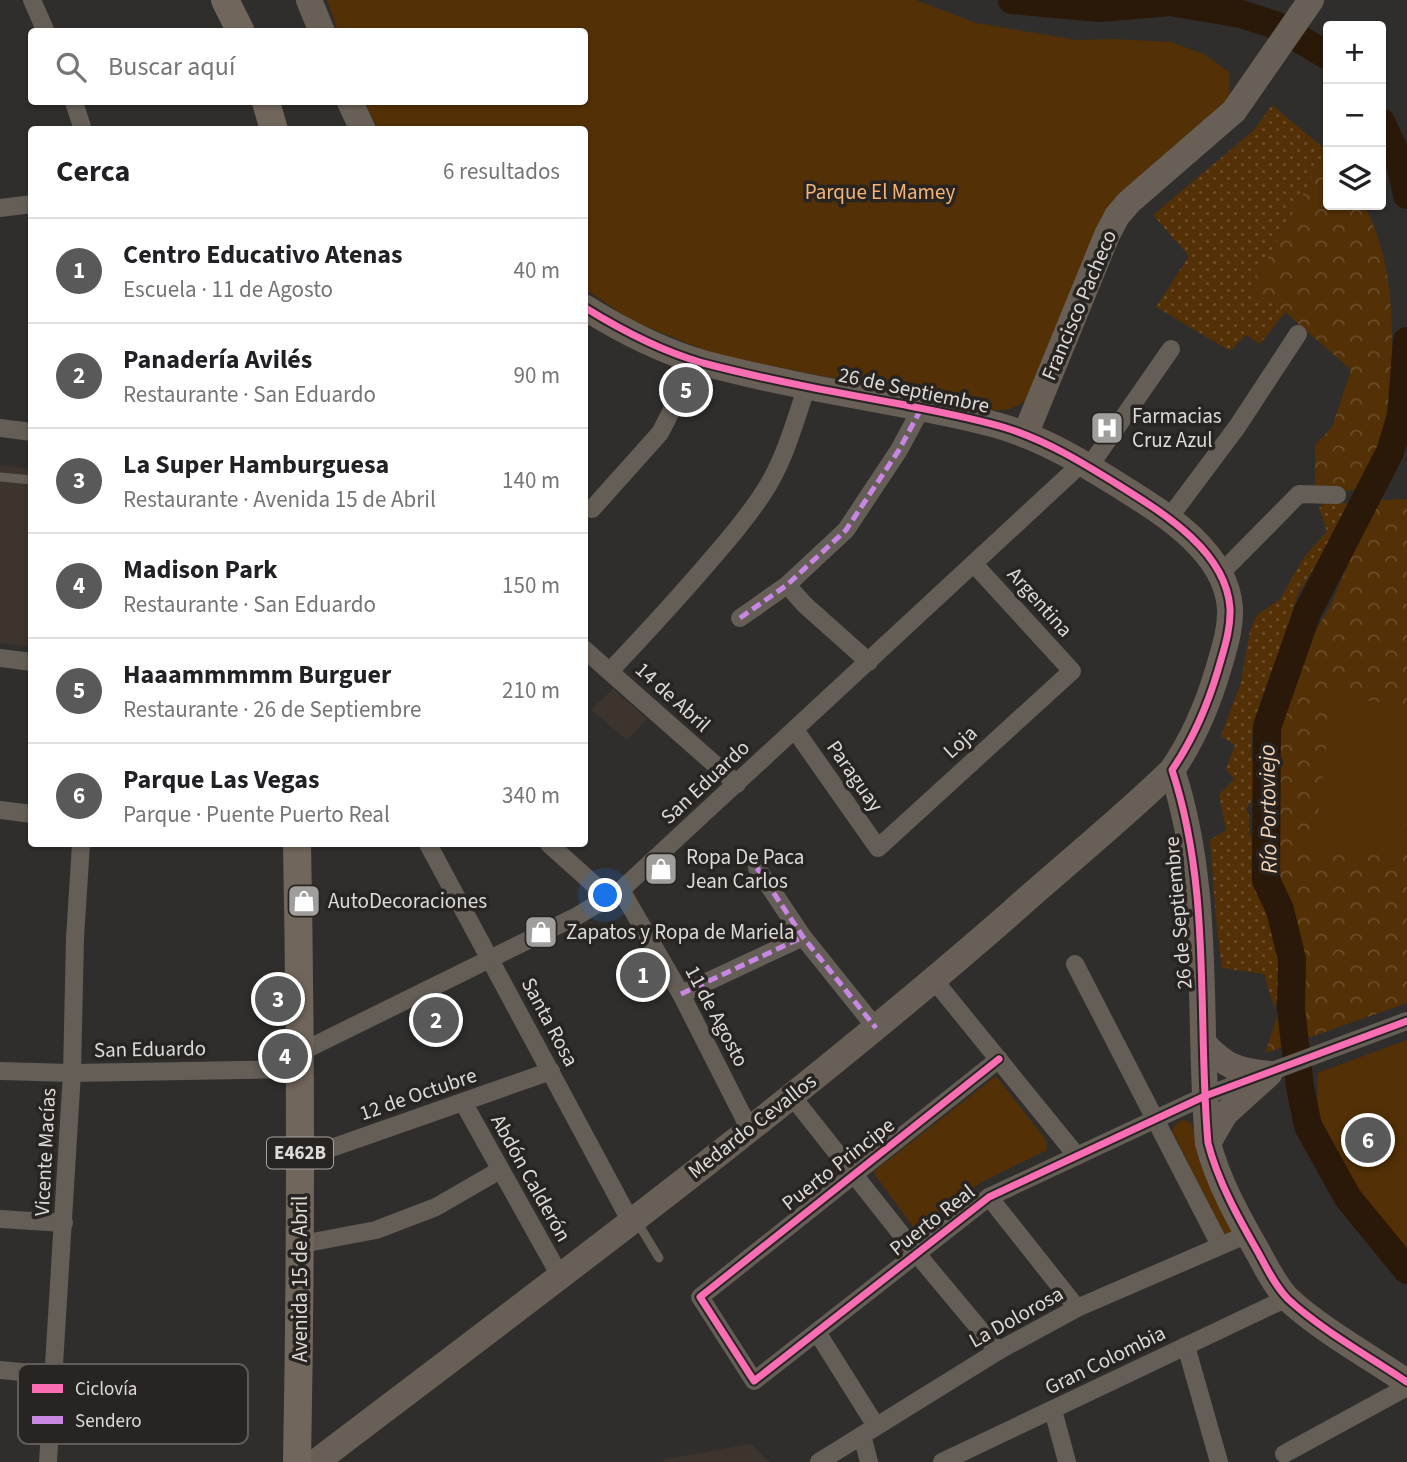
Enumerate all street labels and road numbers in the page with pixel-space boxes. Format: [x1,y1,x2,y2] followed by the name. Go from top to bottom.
[1034,225,1124,385] street label: Francisco Pacheco
[836,359,992,421] street label: 26 de Septiembre
[1000,560,1080,644] street label: Argentina
[629,655,717,739] street label: 14 de Abril
[936,718,984,766] street label: Loja
[654,733,756,831] street label: San Eduardo
[819,734,891,818] street label: Paraguay
[1156,835,1200,991] street label: 26 de Septiembre
[678,960,756,1072] street label: 11 de Agosto
[514,972,586,1072] street label: Santa Rosa
[94,1033,206,1065] street label: San Eduardo
[355,1060,481,1128] street label: 12 de Octubre
[681,1066,823,1186] street label: Medardo Cevallos
[27,1087,63,1217] street label: Vicente Macías
[484,1109,578,1247] street label: Abdón Calderón
[775,1110,901,1218] street label: Puerto Principe
[267,1138,333,1168] road number: E462B
[883,1177,981,1263] street label: Puerto Real
[285,1196,315,1362] street label: Avenida 15 de Abril
[963,1279,1069,1355] street label: La Dolorosa
[1040,1318,1170,1402] street label: Gran Colombia

